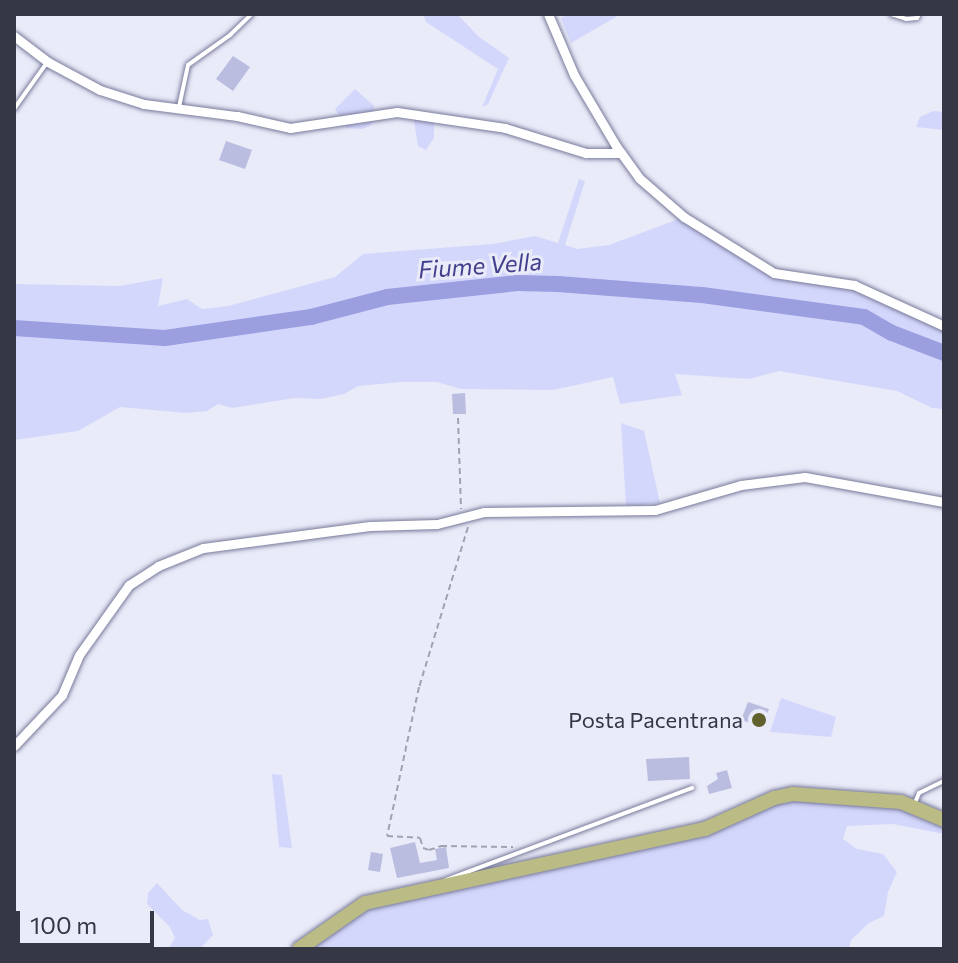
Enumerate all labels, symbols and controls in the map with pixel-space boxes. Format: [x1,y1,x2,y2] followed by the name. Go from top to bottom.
[417,246,543,284] water label: Fiume Vella
[568,707,743,733] place label: Posta Pacentrana
[750,711,768,729] marker: Posta Pacentrana
[20,895,158,945] scale bar
[30,910,97,939] text: 100 m

